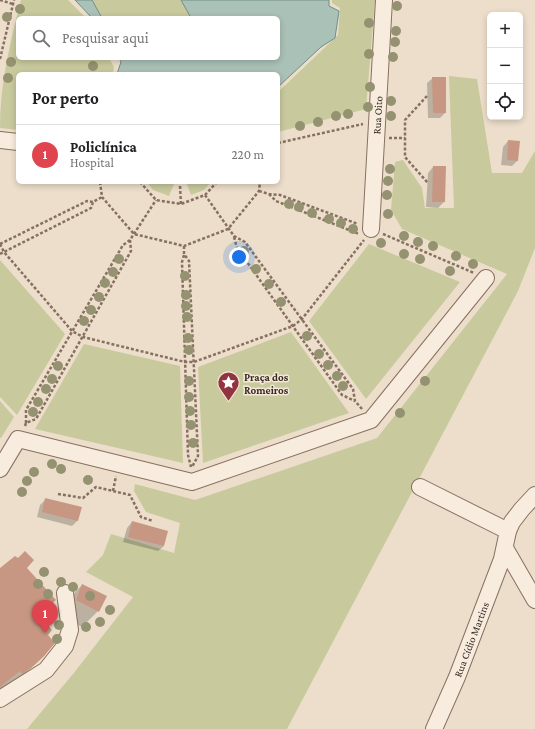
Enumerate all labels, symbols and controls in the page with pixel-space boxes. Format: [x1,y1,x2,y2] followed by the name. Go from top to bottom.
[487,12,523,120] map controls
[487,12,523,48] button: +
[16,16,280,60] search box
[30,27,52,49] icon: search
[62,30,149,46] text: Pesquisar aqui
[487,48,523,84] button: −
[487,84,523,120] button: locate
[32,89,99,108] text: Por perto
[370,95,385,135] street label: Rua Oito
[70,139,137,155] text: Policlínica
[43,147,47,162] text: 1
[231,147,264,162] text: 220 m
[70,155,114,170] text: Hospital
[229,247,249,267] your location
[215,370,241,403] place icon: Praça dos Romeiros
[244,371,289,396] place label: Praça dos Romeiros
[32,600,58,633] pin: 1
[452,600,491,679] street label: Rua Cídio Martins

